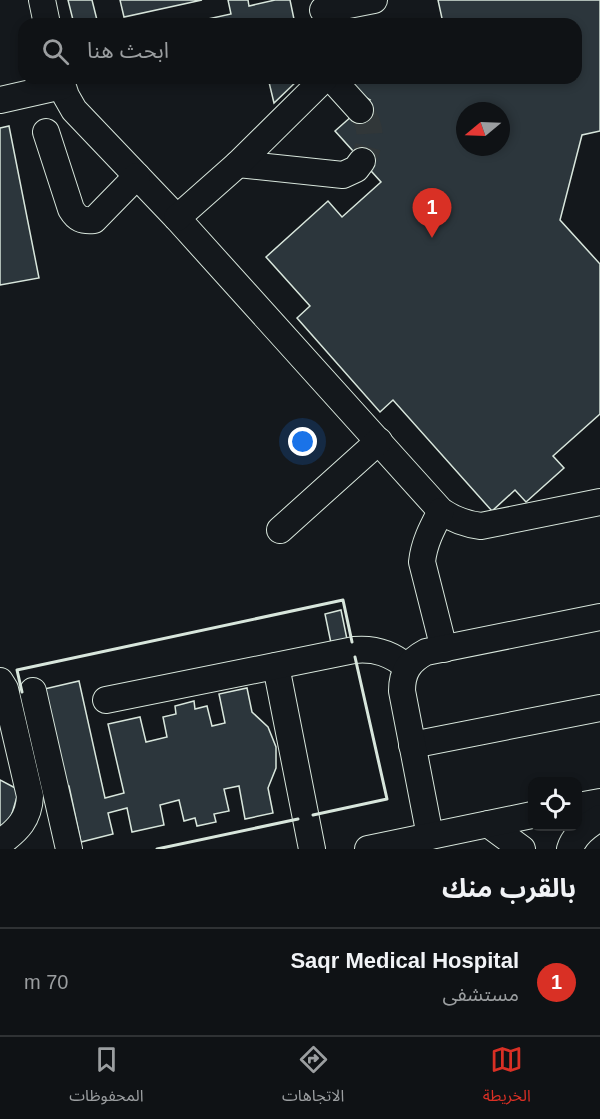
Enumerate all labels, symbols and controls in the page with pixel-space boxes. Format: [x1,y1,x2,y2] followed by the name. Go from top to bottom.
[18,18,582,84] search box
[39,35,72,68] icon: search
[87,38,169,63] text: ابحث هنا
[456,102,510,156] north arrow
[412,188,452,238] pin: 1
[288,427,317,456] your location
[528,777,582,831] map controls
[528,777,582,831] button: locate
[442,873,576,903] text: بالقرب منك
[290,948,519,973] text: Saqr Medical Hospital
[24,971,68,993] text: 70 m
[551,971,562,993] text: 1
[442,983,519,1005] text: مستشفى
[69,1043,143,1113] tab: المحفوظات
[282,1043,344,1113] tab: الاتجاهات
[483,1043,531,1113] tab: الخريطة

